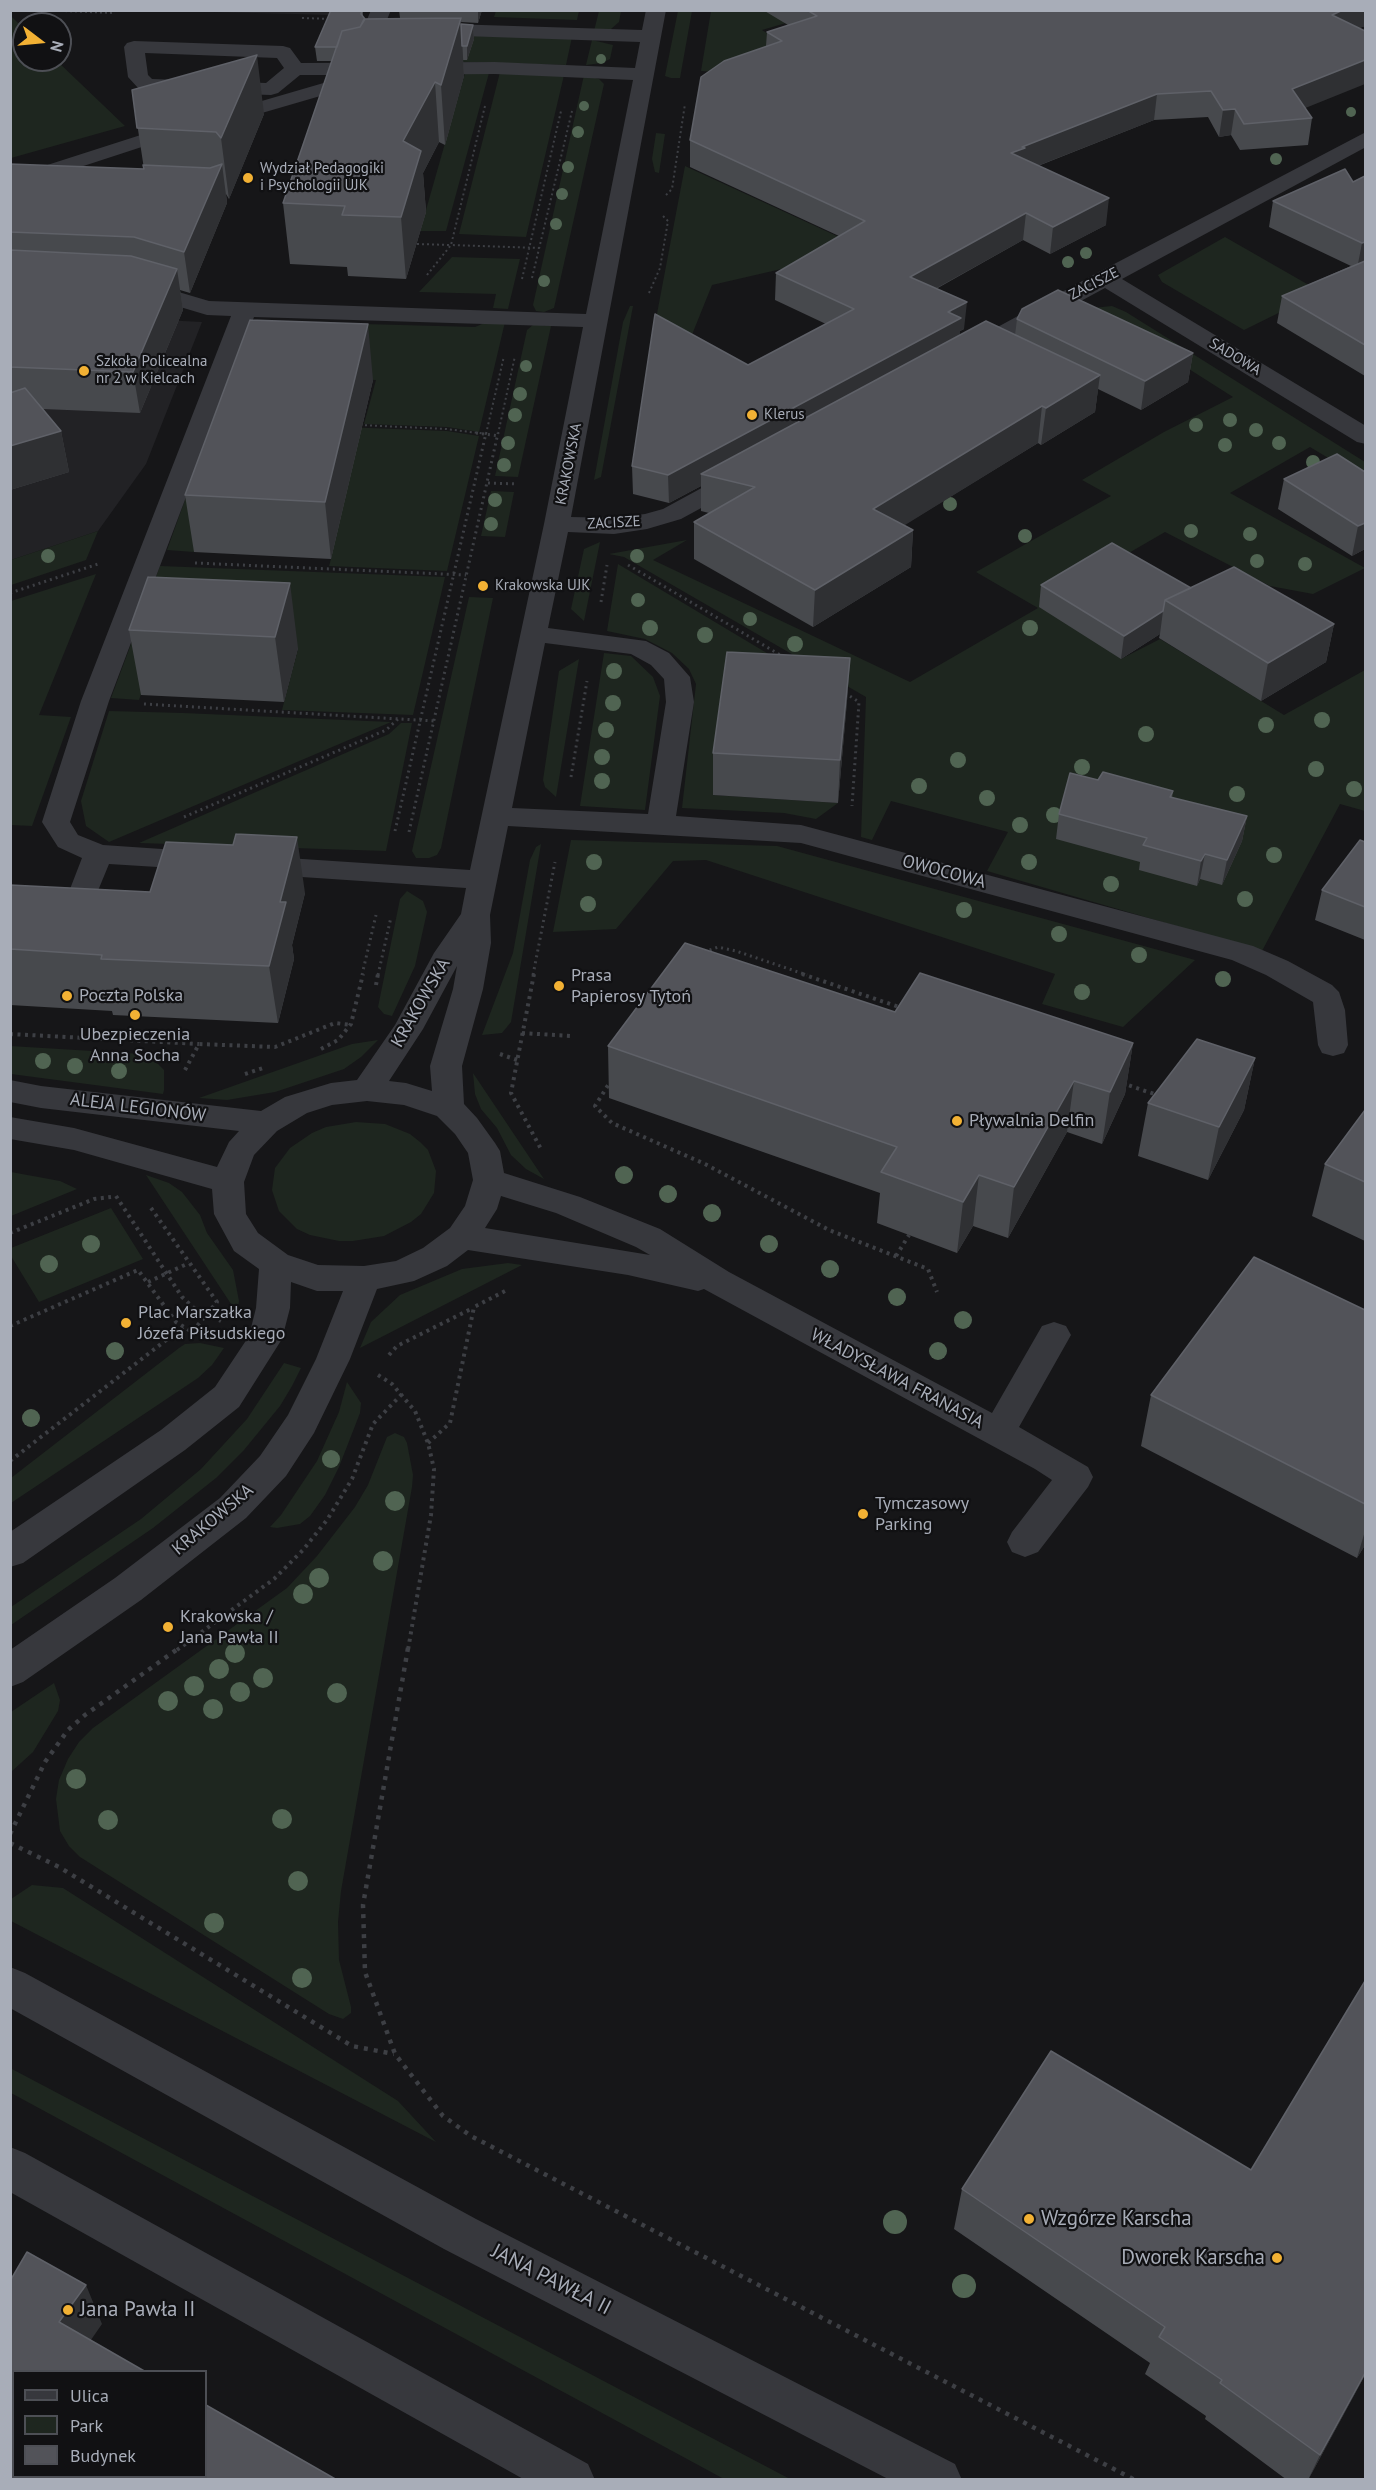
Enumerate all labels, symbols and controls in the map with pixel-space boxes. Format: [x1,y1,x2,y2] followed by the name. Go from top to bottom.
[12,12,72,72] north arrow
[46,39,68,54] text: N
[260,160,384,195] place label: Wydział Pedagogiki i Psychologii UJK
[241,171,255,185] marker: Wydział Pedagogiki i Psychologii UJK
[1066,264,1122,304] street label: ZACISZE
[1206,335,1264,379] street label: SADOWA
[96,353,207,388] place label: Szkoła Policealna nr 2 w Kielcach
[77,364,91,378] marker: Szkoła Policealna nr 2 w Kielcach
[764,406,805,424] place label: Klerus
[745,408,759,422] marker: Klerus
[552,422,586,506] street label: KRAKOWSKA
[587,513,641,533] street label: ZACISZE
[495,577,590,595] place label: Krakowska UJK
[476,579,490,593] marker: Krakowska UJK
[900,851,988,893] street label: OWOCOWA
[387,955,455,1051] street label: KRAKOWSKA
[571,965,691,1008] place label: Prasa Papierosy Tytoń
[552,979,566,993] marker: Prasa Papierosy Tytoń
[79,985,183,1007] place label: Poczta Polska
[60,989,74,1003] marker: Poczta Polska
[128,1008,142,1022] marker: Ubezpieczenia Anna Socha
[80,1024,190,1066] place label: Ubezpieczenia Anna Socha
[69,1089,207,1127] street label: ALEJA LEGIONÓW
[969,1110,1094,1132] place label: Pływalnia Delfin
[950,1114,964,1128] marker: Pływalnia Delfin
[138,1302,285,1344] place label: Plac Marszałka Józefa Piłsudskiego
[119,1316,133,1330] marker: Plac Marszałka Józefa Piłsudskiego
[807,1324,987,1434] street label: WŁADYSŁAWA FRANASIA
[168,1480,258,1560] street label: KRAKOWSKA
[875,1493,969,1536] place label: Tymczasowy Parking
[856,1507,870,1521] marker: Tymczasowy Parking
[180,1606,279,1648] place label: Krakowska / Jana Pawła II
[161,1620,175,1634] marker: Krakowska / Jana Pawła II
[1041,2206,1192,2232] place label: Wzgórze Karscha
[1022,2212,1036,2226] marker: Wzgórze Karscha
[487,2239,615,2321] street label: JANA PAWŁA II
[1121,2245,1265,2271] place label: Dworek Karscha
[1270,2251,1284,2265] marker: Dworek Karscha
[80,2297,195,2323] place label: Jana Pawła II
[61,2303,75,2317] marker: Jana Pawła II
[12,2370,207,2478] legend
[70,2384,109,2407] text: Ulica
[70,2414,103,2437] text: Park
[70,2444,136,2467] text: Budynek

